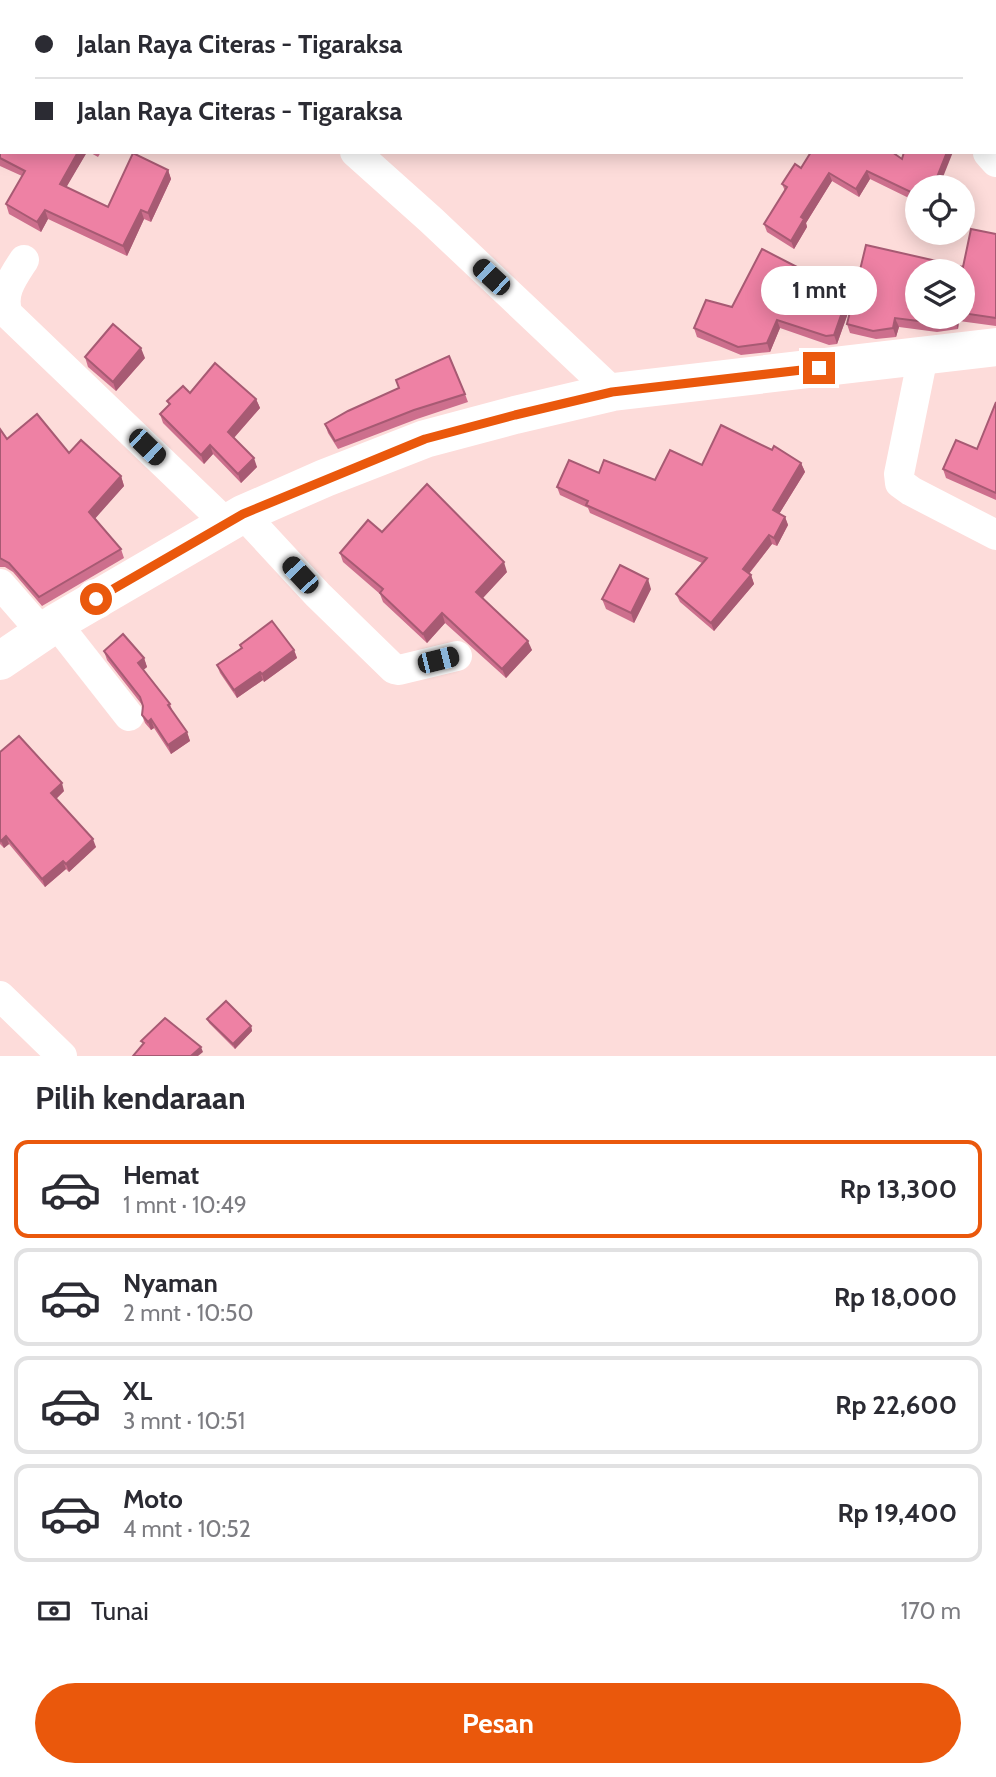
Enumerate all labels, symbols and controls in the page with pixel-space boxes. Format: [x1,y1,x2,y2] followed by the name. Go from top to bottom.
[77,28,402,60] text: Jalan Raya Citeras - Tigaraksa
[77,95,402,127] text: Jalan Raya Citeras - Tigaraksa
[905,175,975,329] map controls
[905,175,975,245] button: locate
[469,255,514,299] car
[905,259,975,329] button: layers
[761,266,877,316] callout: 1 mnt
[792,276,846,304] text: 1 mnt
[803,352,835,384] route end
[125,425,170,469] car
[278,552,323,598] car
[80,583,112,615] route start
[416,645,461,675] car
[35,1078,246,1117] text: Pilih kendaraan
[39,1158,102,1221] icon: car
[123,1159,199,1191] text: Hemat
[840,1173,957,1205] text: Rp 13,300
[123,1191,247,1219] text: 1 mnt · 10:49
[39,1266,102,1329] icon: car
[123,1267,218,1299] text: Nyaman
[834,1281,957,1313] text: Rp 18,000
[123,1299,253,1327] text: 2 mnt · 10:50
[39,1374,102,1437] icon: car
[123,1375,152,1407] text: XL
[835,1389,957,1421] text: Rp 22,600
[123,1407,245,1435] text: 3 mnt · 10:51
[39,1482,102,1545] icon: car
[123,1483,183,1515] text: Moto
[838,1497,957,1529] text: Rp 19,400
[123,1515,251,1543] text: 4 mnt · 10:52
[35,1592,73,1630] icon: cash
[91,1595,149,1627] text: Tunai
[901,1597,961,1625] text: 170 m
[35,1683,961,1763] button: Pesan

